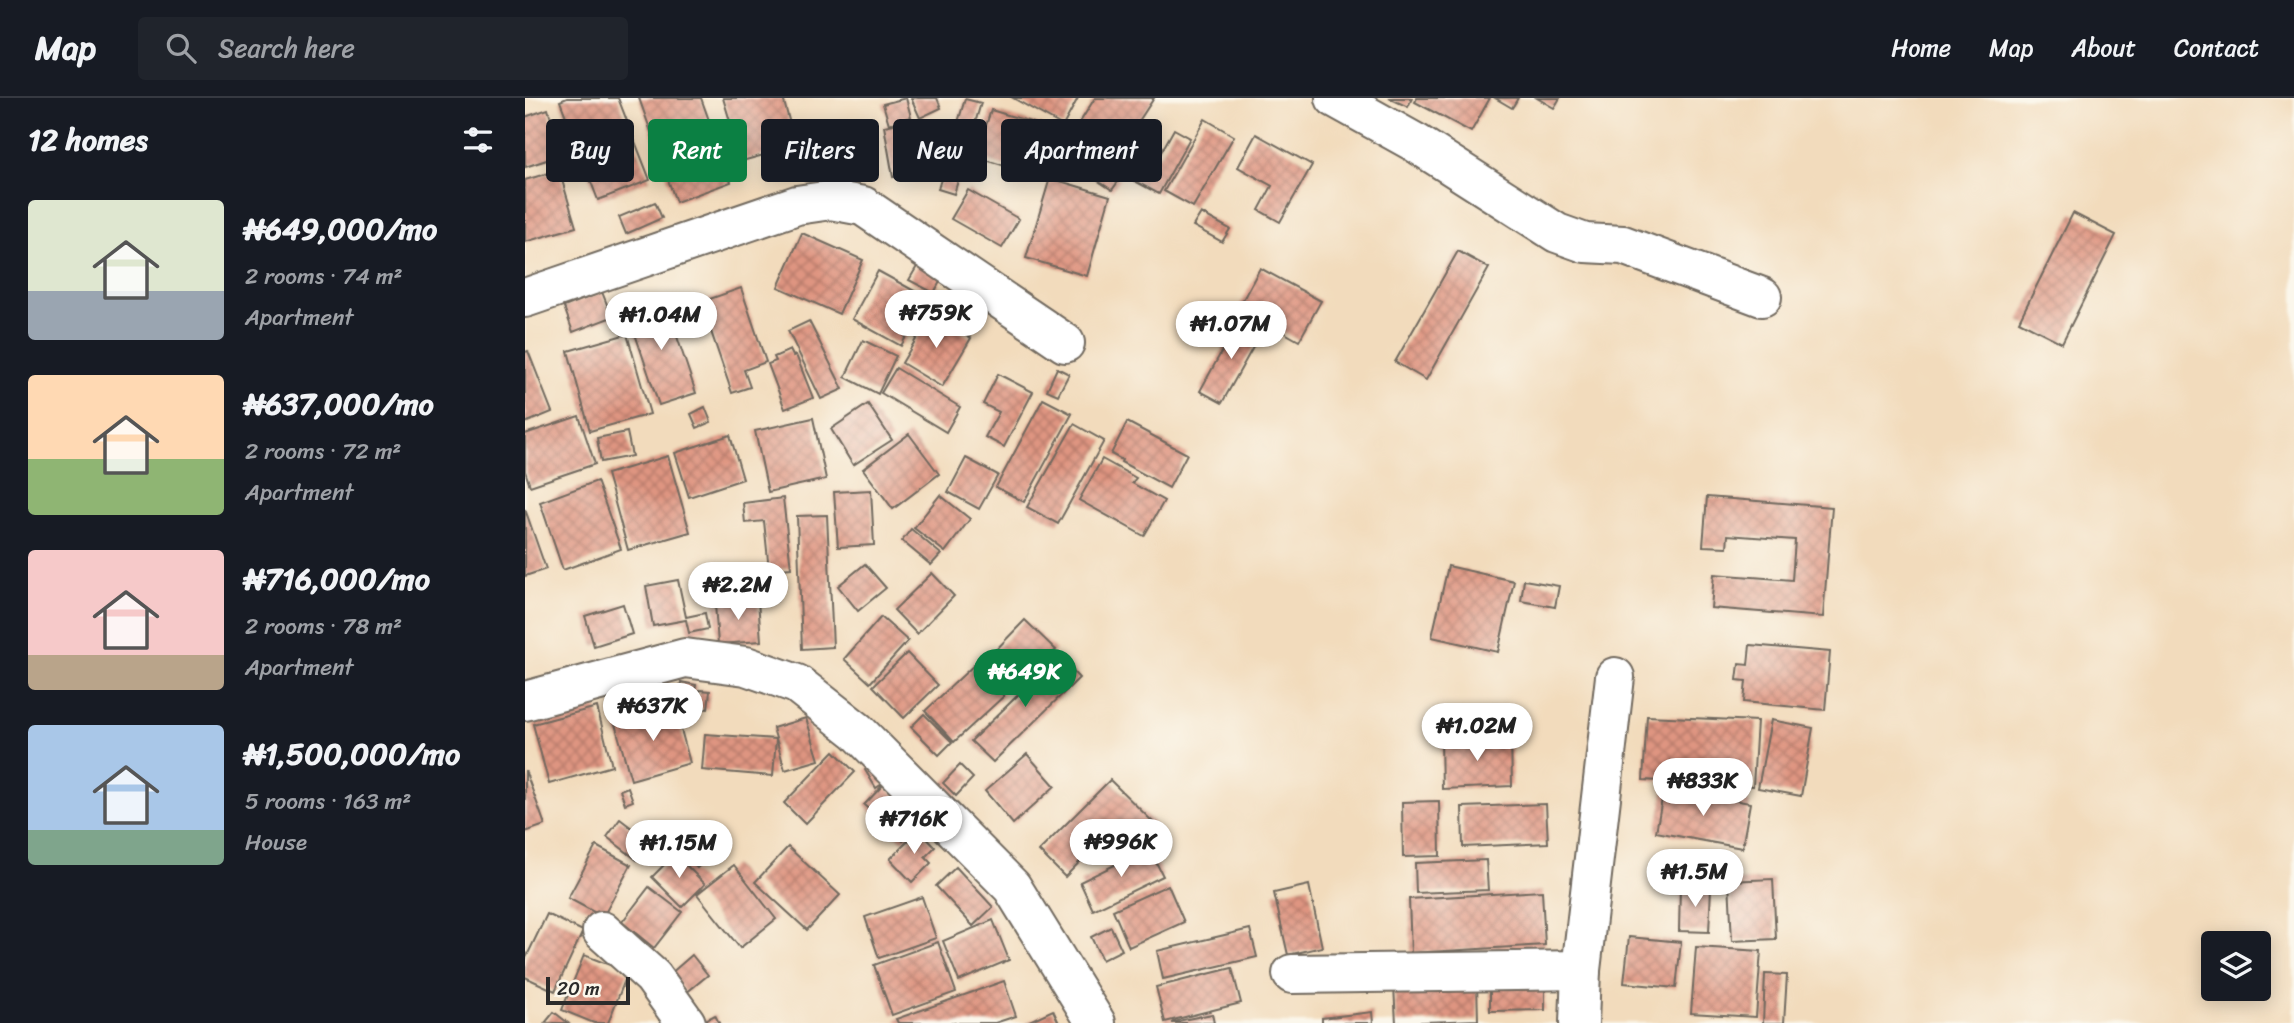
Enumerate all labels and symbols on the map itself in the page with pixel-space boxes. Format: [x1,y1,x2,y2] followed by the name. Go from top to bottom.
[887,290,985,350] pin: ₦759K
[604,292,718,352] pin: ₦1.04M
[1174,302,1288,361] pin: ₦1.07M
[689,562,787,622] pin: ₦2.2M
[976,650,1074,709] pin: ₦649K
[604,684,702,743] pin: ₦637K
[1420,704,1534,763] pin: ₦1.02M
[1654,758,1752,818] pin: ₦833K
[865,796,963,856] pin: ₦716K
[622,820,736,880] pin: ₦1.15M
[1072,820,1170,879] pin: ₦996K
[1646,850,1744,909] pin: ₦1.5M
[546,974,630,1006] scale bar

